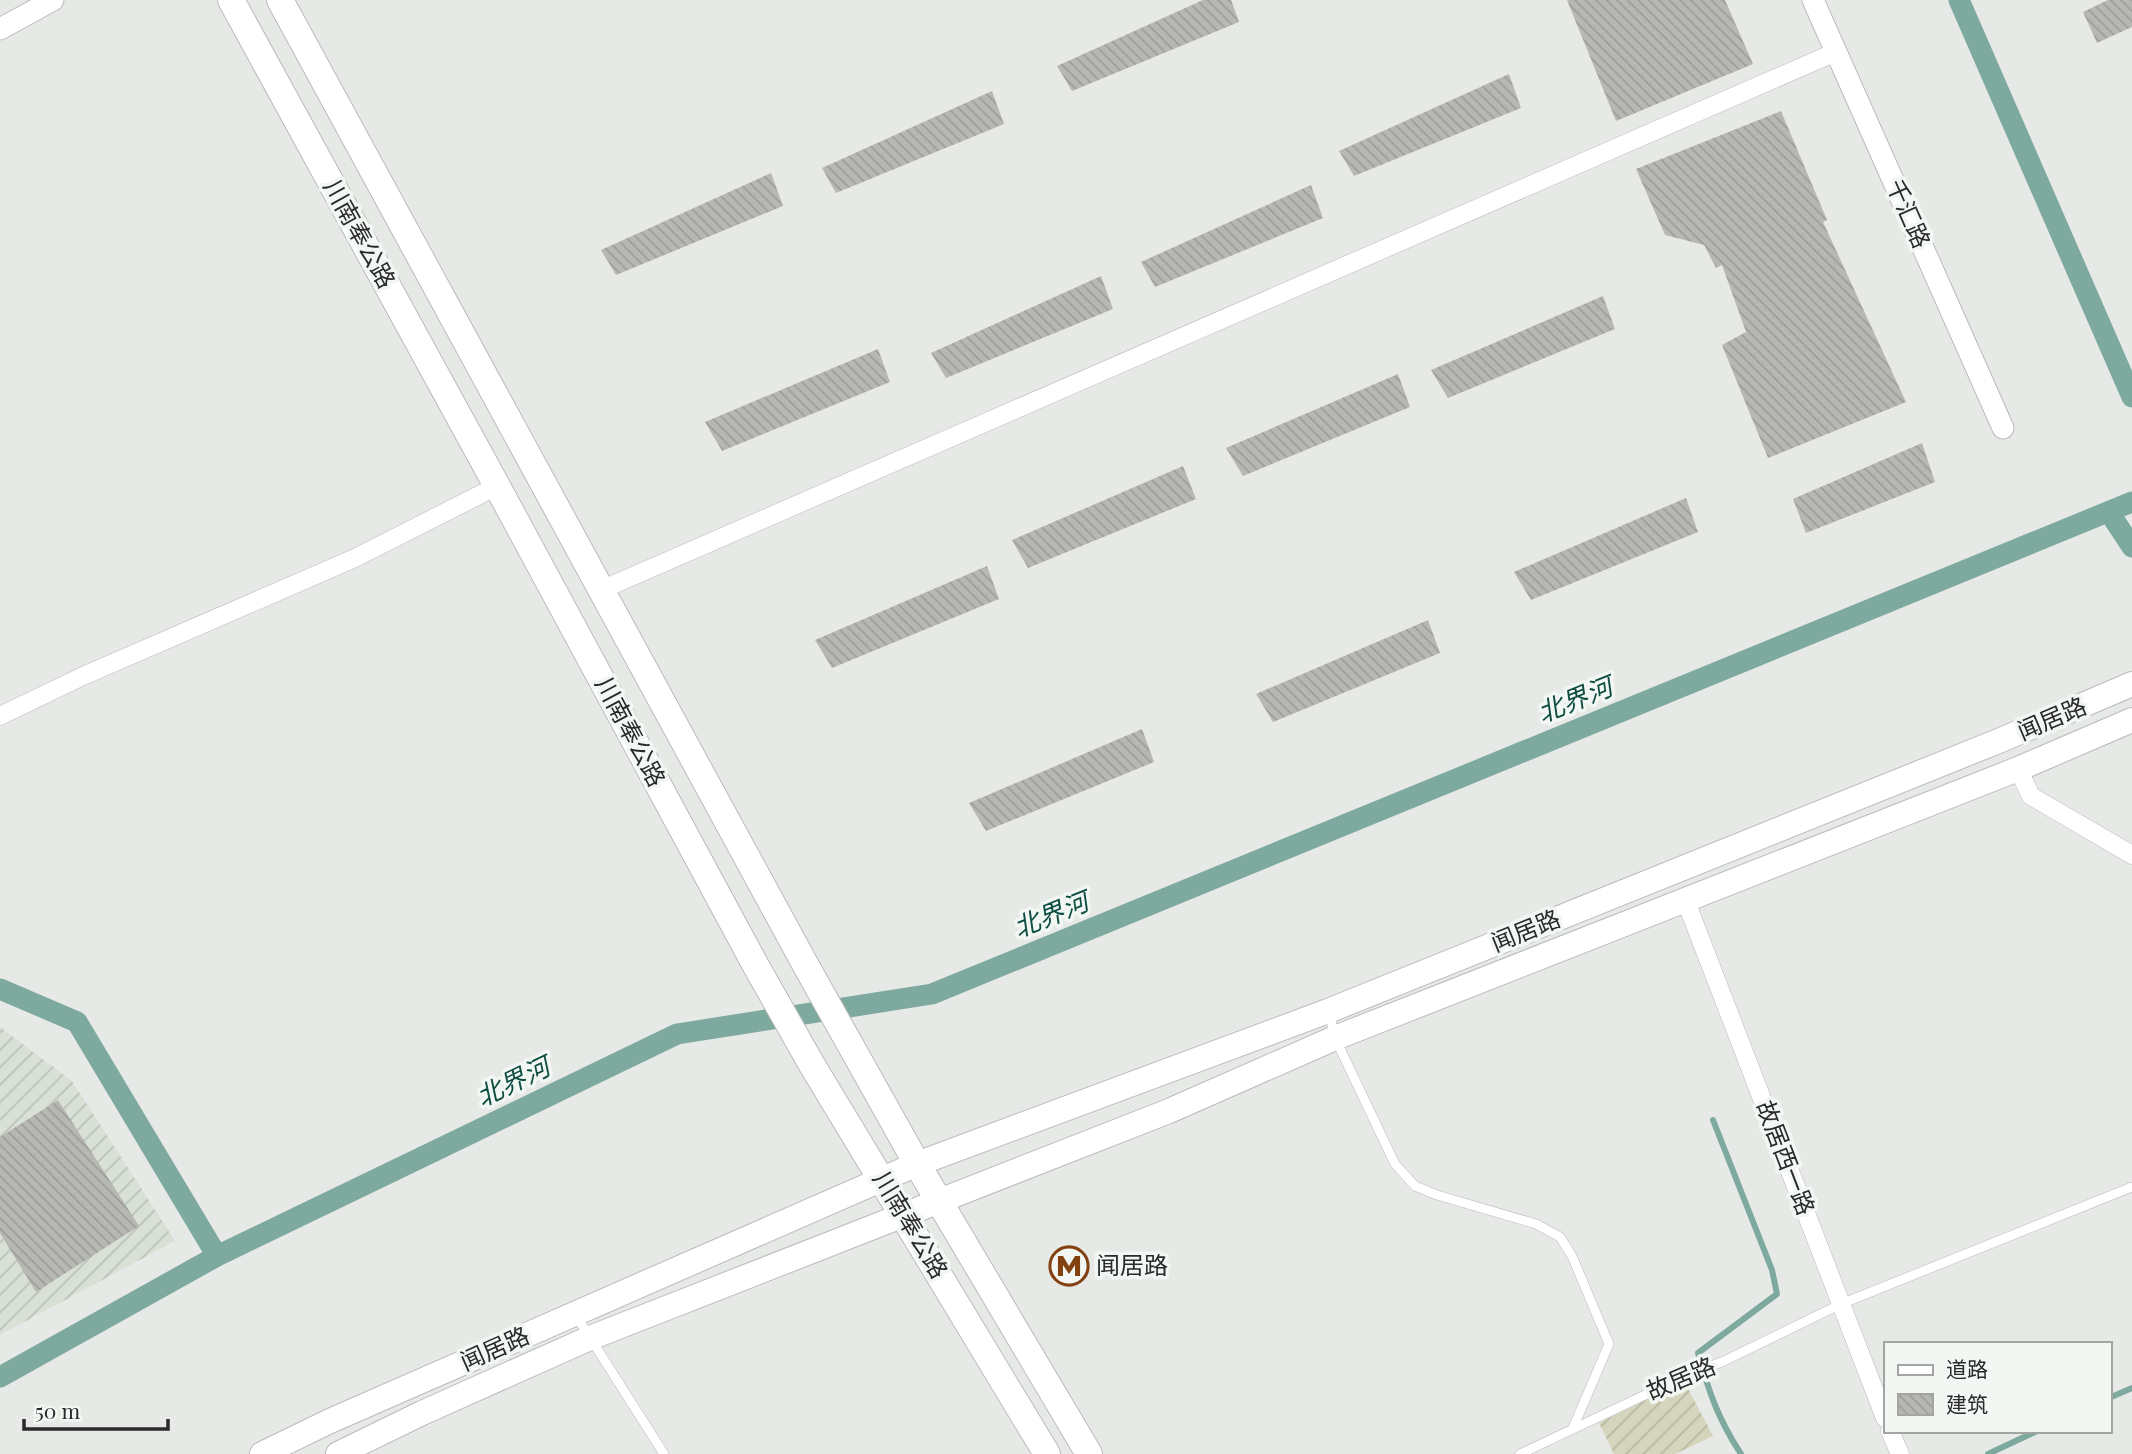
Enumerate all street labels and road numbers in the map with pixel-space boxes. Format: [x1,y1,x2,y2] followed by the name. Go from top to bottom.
[318,173,404,293] street label: 川南奉公路
[1881,174,1939,253] street label: 千汇路
[589,671,674,792] street label: 川南奉公路
[2012,688,2091,746] street label: 闻居路
[1486,901,1565,957] street label: 闻居路
[1750,1096,1823,1219] street label: 故居西一路
[867,1164,956,1284] street label: 川南奉公路
[455,1318,534,1376] street label: 闻居路
[1641,1348,1720,1406] street label: 故居路

